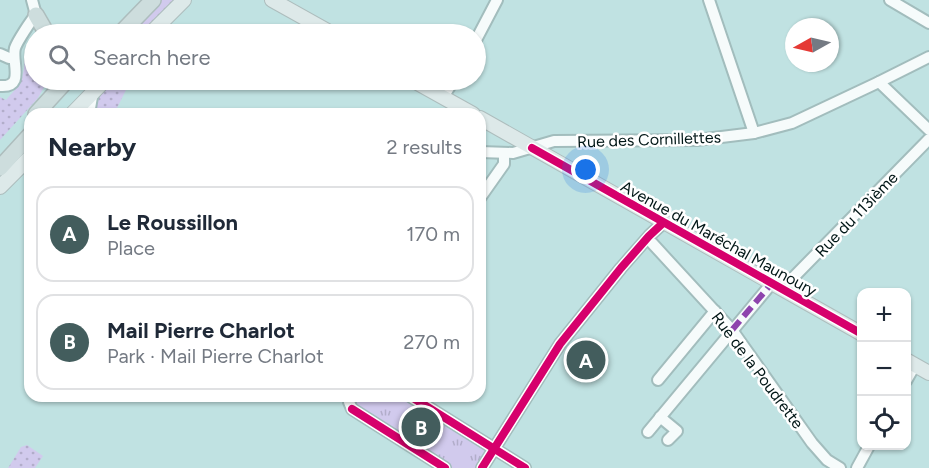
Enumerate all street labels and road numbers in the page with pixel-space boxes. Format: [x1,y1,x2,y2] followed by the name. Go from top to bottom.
[577,127,721,152] street label: Rue des Cornillettes
[811,168,902,261] street label: Rue du 113ième
[618,177,821,301] street label: Avenue du Maréchal Maunoury
[708,308,808,433] street label: Rue de la Poudrette

